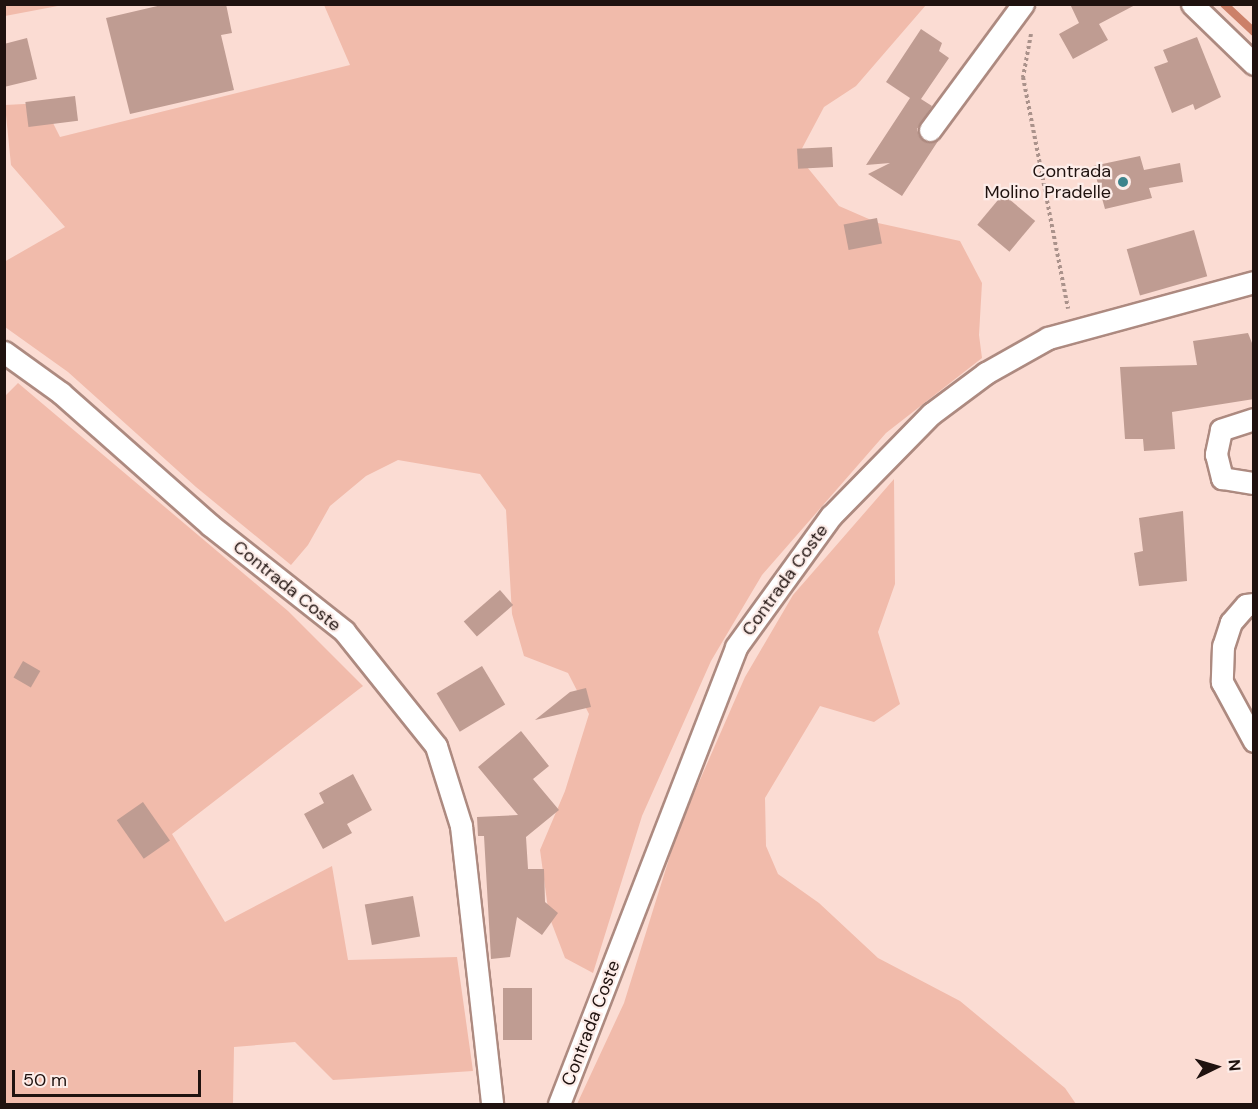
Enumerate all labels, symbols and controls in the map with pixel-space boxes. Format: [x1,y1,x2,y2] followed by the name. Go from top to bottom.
[984,161,1111,204] place label: Contrada Molino Pradelle
[1116,175,1130,189] marker: Contrada Molino Pradelle
[737,520,833,640] street label: Contrada Coste
[229,536,345,636] street label: Contrada Coste
[557,957,625,1089] street label: Contrada Coste
[1186,1037,1246,1097] north arrow
[15,1058,204,1096] scale bar
[1223,1059,1245,1072] text: N
[23,1068,67,1092] text: 50 m

